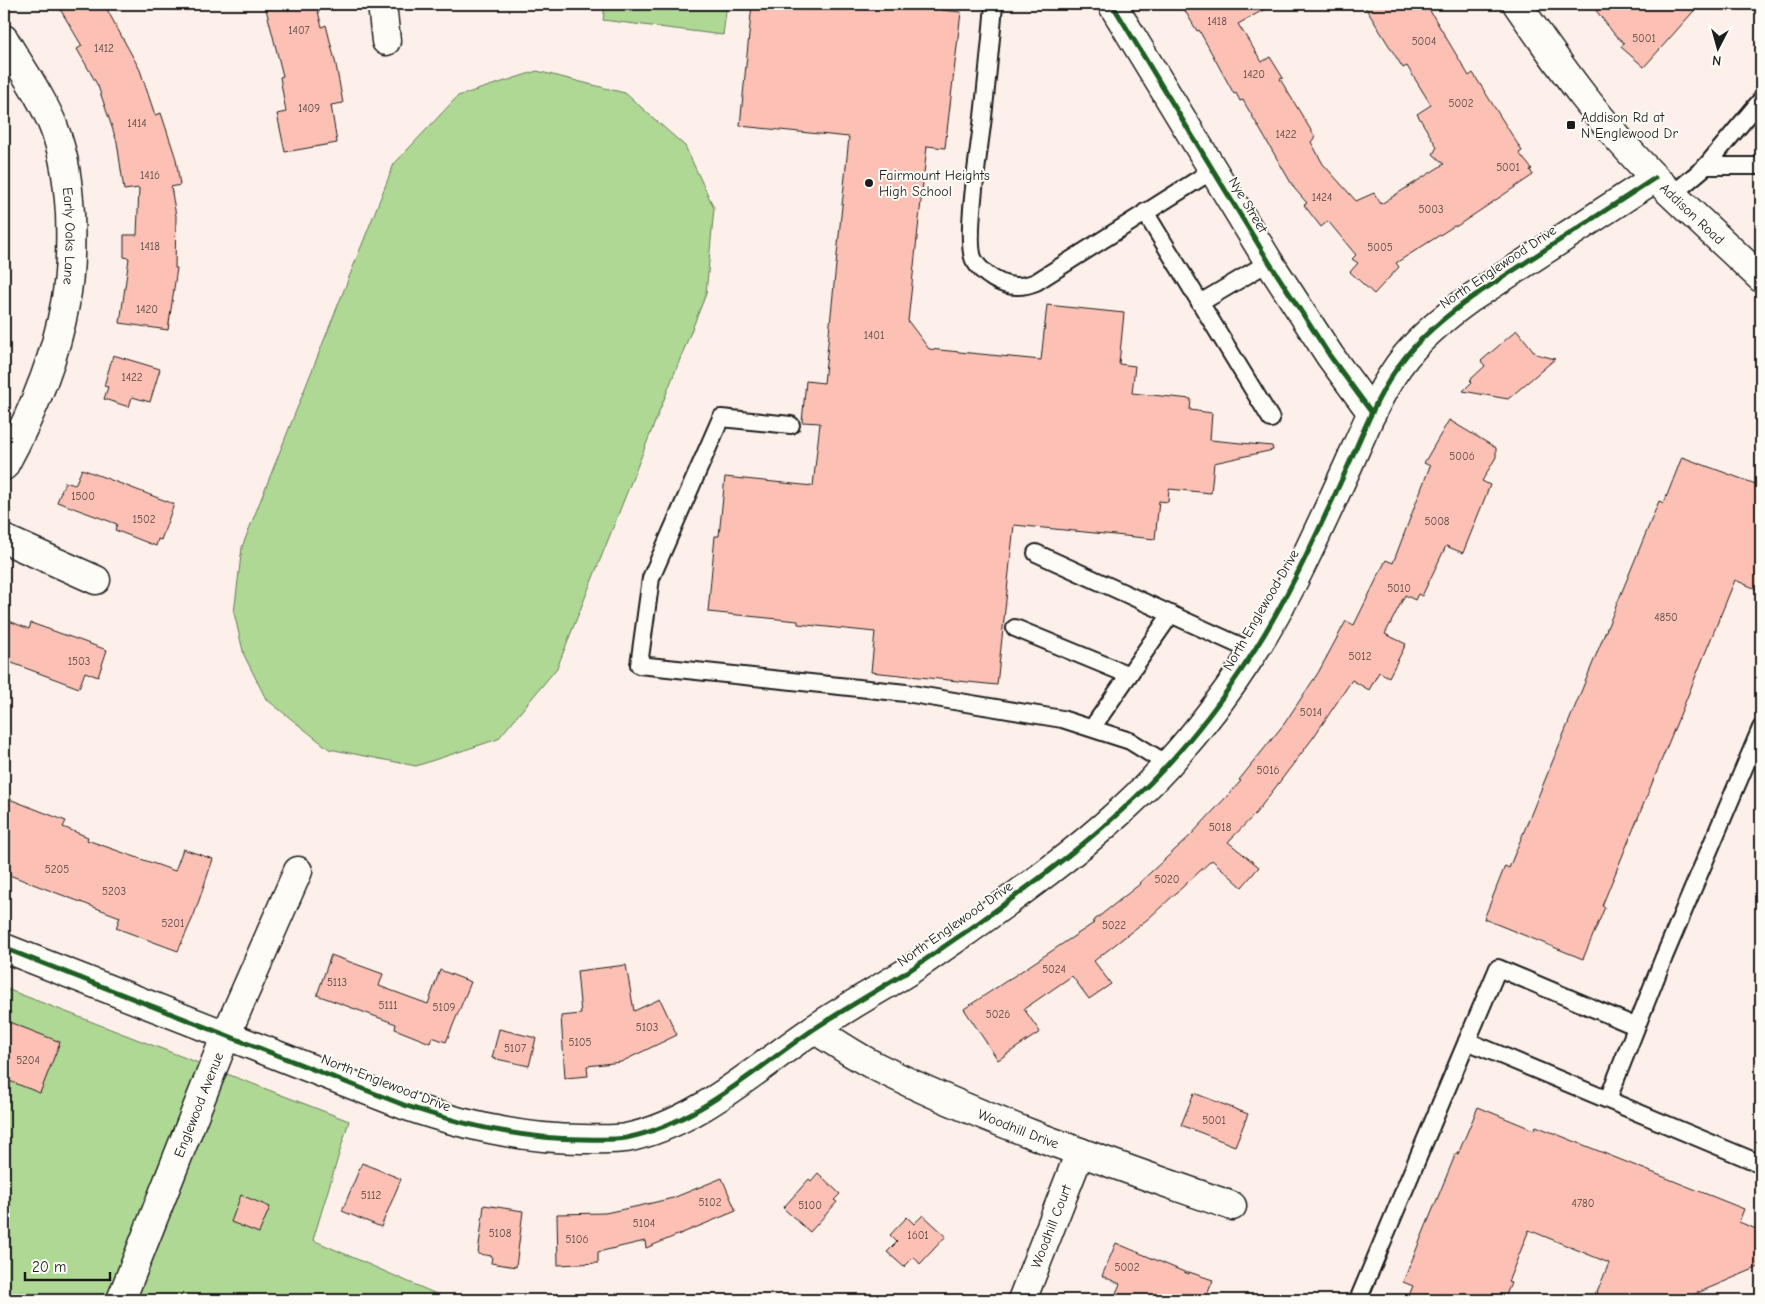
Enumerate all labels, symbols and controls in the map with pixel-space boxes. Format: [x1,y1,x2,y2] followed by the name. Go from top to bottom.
[1207,15,1227,28] house number: 1418
[1692,22,1742,72] north arrow
[288,24,310,37] house number: 1407
[1632,32,1656,45] house number: 5001
[1412,35,1436,48] house number: 5004
[94,42,114,55] house number: 1412
[1711,52,1722,69] text: N
[1243,68,1265,81] house number: 1420
[1448,97,1474,110] house number: 5002
[298,102,320,115] house number: 1409
[1581,109,1678,142] place label: Addison Rd at N Englewood Dr
[127,117,147,130] house number: 1414
[1565,119,1577,131] marker: Addison Rd at N Englewood Dr
[1275,128,1297,141] house number: 1422
[1496,161,1520,174] house number: 5001
[879,167,990,200] place label: Fairmount Heights High School
[140,169,160,182] house number: 1416
[1225,174,1272,237] street label: Nye Street
[863,177,875,189] marker: Fairmount Heights High School
[1657,179,1728,248] street label: Addison Road
[59,186,79,286] street label: Early Oaks Lane
[1312,191,1332,204] house number: 1424
[1419,203,1443,216] house number: 5003
[1436,222,1560,312] street label: North Englewood Drive
[140,240,160,253] house number: 1418
[1367,241,1393,254] house number: 5005
[136,303,158,316] house number: 1420
[864,329,884,342] house number: 1401
[121,371,143,384] house number: 1422
[1449,450,1475,463] house number: 5006
[71,490,95,503] house number: 1500
[133,513,156,526] house number: 1502
[1424,515,1450,528] house number: 5008
[1219,546,1303,674] street label: North Englewood Drive
[1387,582,1411,595] house number: 5010
[1654,611,1678,624] house number: 4850
[1349,650,1372,663] house number: 5012
[68,655,90,668] house number: 1503
[1300,706,1322,719] house number: 5014
[1257,764,1280,777] house number: 5016
[1209,821,1232,834] house number: 5018
[45,863,69,876] house number: 5205
[1154,873,1180,886] house number: 5020
[894,878,1016,970] street label: North Englewood Drive
[102,885,126,898] house number: 5203
[162,917,184,930] house number: 5201
[1102,919,1126,932] house number: 5022
[1042,963,1066,976] house number: 5024
[327,976,347,989] house number: 5113
[378,999,398,1012] house number: 5111
[433,1001,456,1014] house number: 5109
[986,1008,1010,1021] house number: 5026
[636,1021,658,1034] house number: 5103
[569,1036,592,1049] house number: 5105
[504,1042,526,1055] house number: 5107
[170,1050,227,1160] street label: Englewood Avenue
[319,1050,453,1116] street label: North Englewood Drive
[16,1054,40,1067] house number: 5204
[975,1105,1061,1152] street label: Woodhill Drive
[1202,1114,1226,1127] house number: 5001
[1027,1181,1075,1271] street label: Woodhill Court
[361,1189,381,1202] house number: 5112
[699,1196,722,1209] house number: 5102
[1572,1197,1594,1210] house number: 4780
[798,1199,822,1212] house number: 5100
[633,1217,655,1230] house number: 5104
[489,1227,512,1240] house number: 5108
[907,1229,929,1242] house number: 1601
[566,1233,589,1246] house number: 5106
[25,1249,110,1281] scale bar
[32,1258,66,1276] text: 20 m
[1114,1261,1140,1274] house number: 5002

